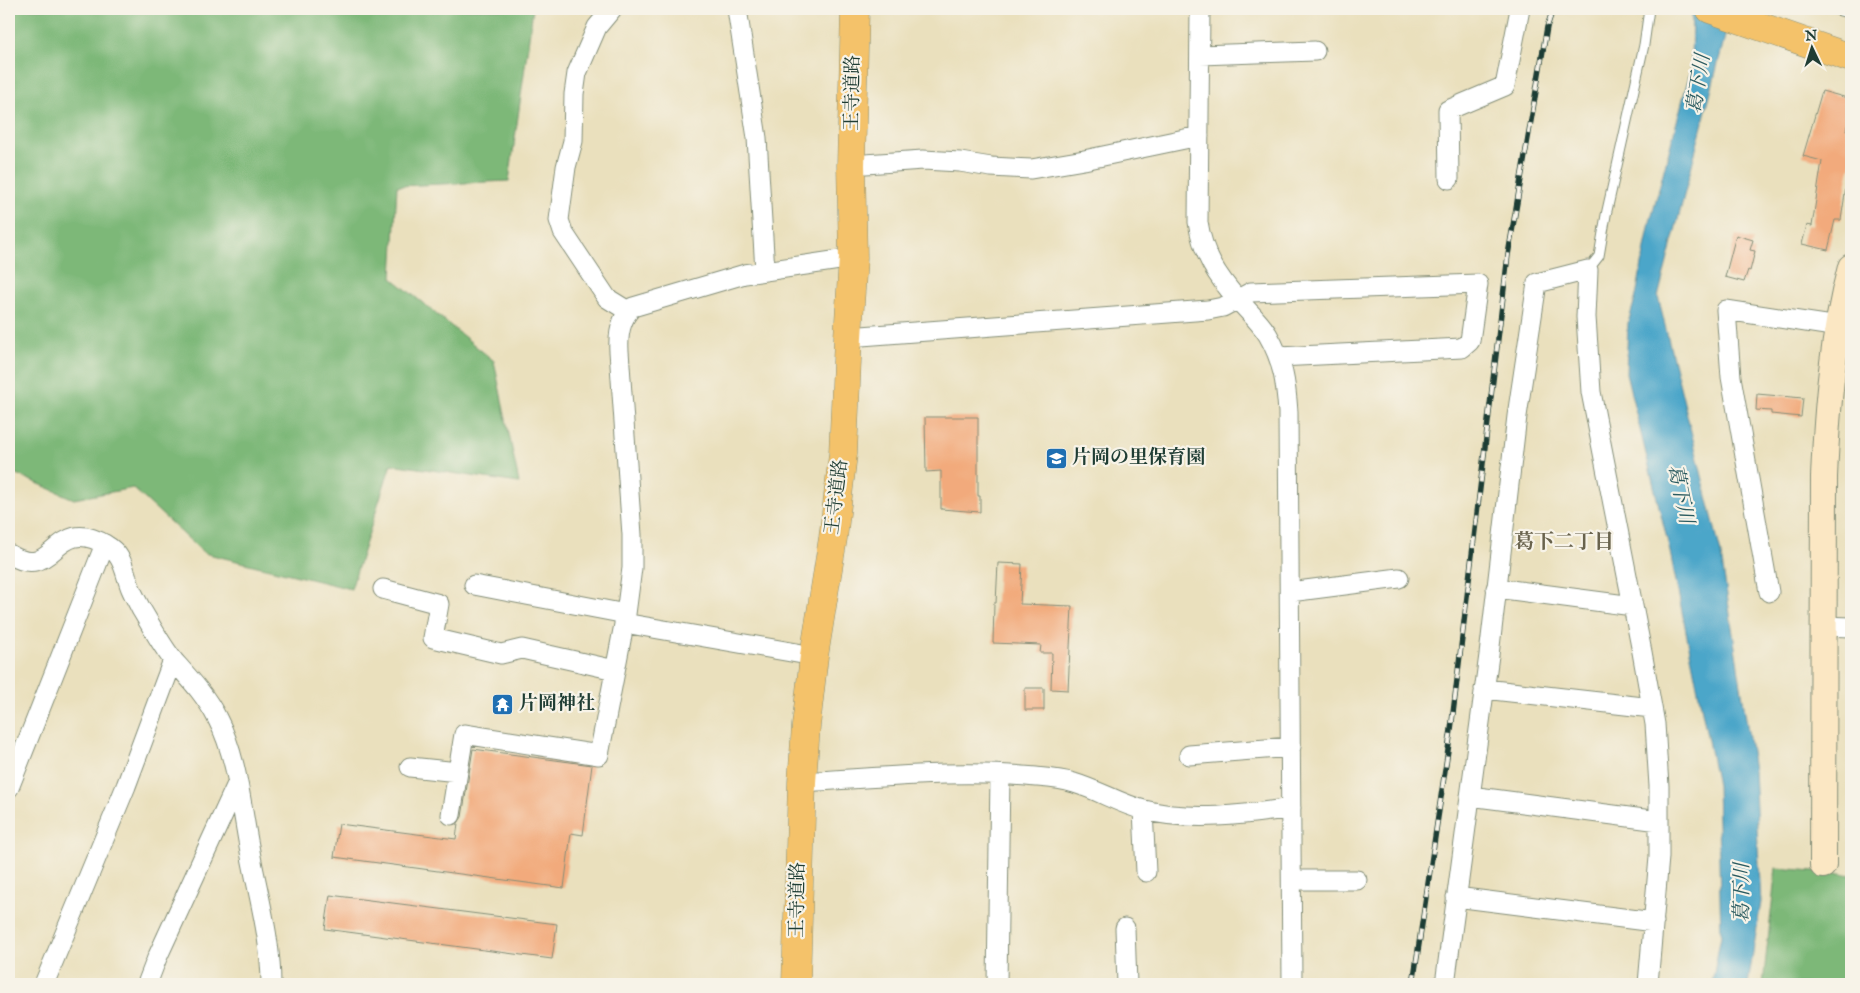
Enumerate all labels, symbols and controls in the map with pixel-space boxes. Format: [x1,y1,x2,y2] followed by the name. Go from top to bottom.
[1788,22,1838,72] north arrow
[1803,27,1818,45] text: N
[1682,50,1716,116] water label: 葛下川
[840,55,866,131] street label: 王寺道路
[1044,446,1068,470] school or university icon: 片岡の里保育園
[1072,446,1205,470] place label: 片岡の里保育園
[820,458,854,536] street label: 王寺道路
[1662,462,1699,528] water label: 葛下川
[1514,530,1614,555] district label: 葛下二丁目
[491,692,515,716] temple icon: 片岡神社
[519,692,595,716] place label: 片岡神社
[1730,861,1755,923] water label: 葛下川
[785,862,811,938] street label: 王寺道路

